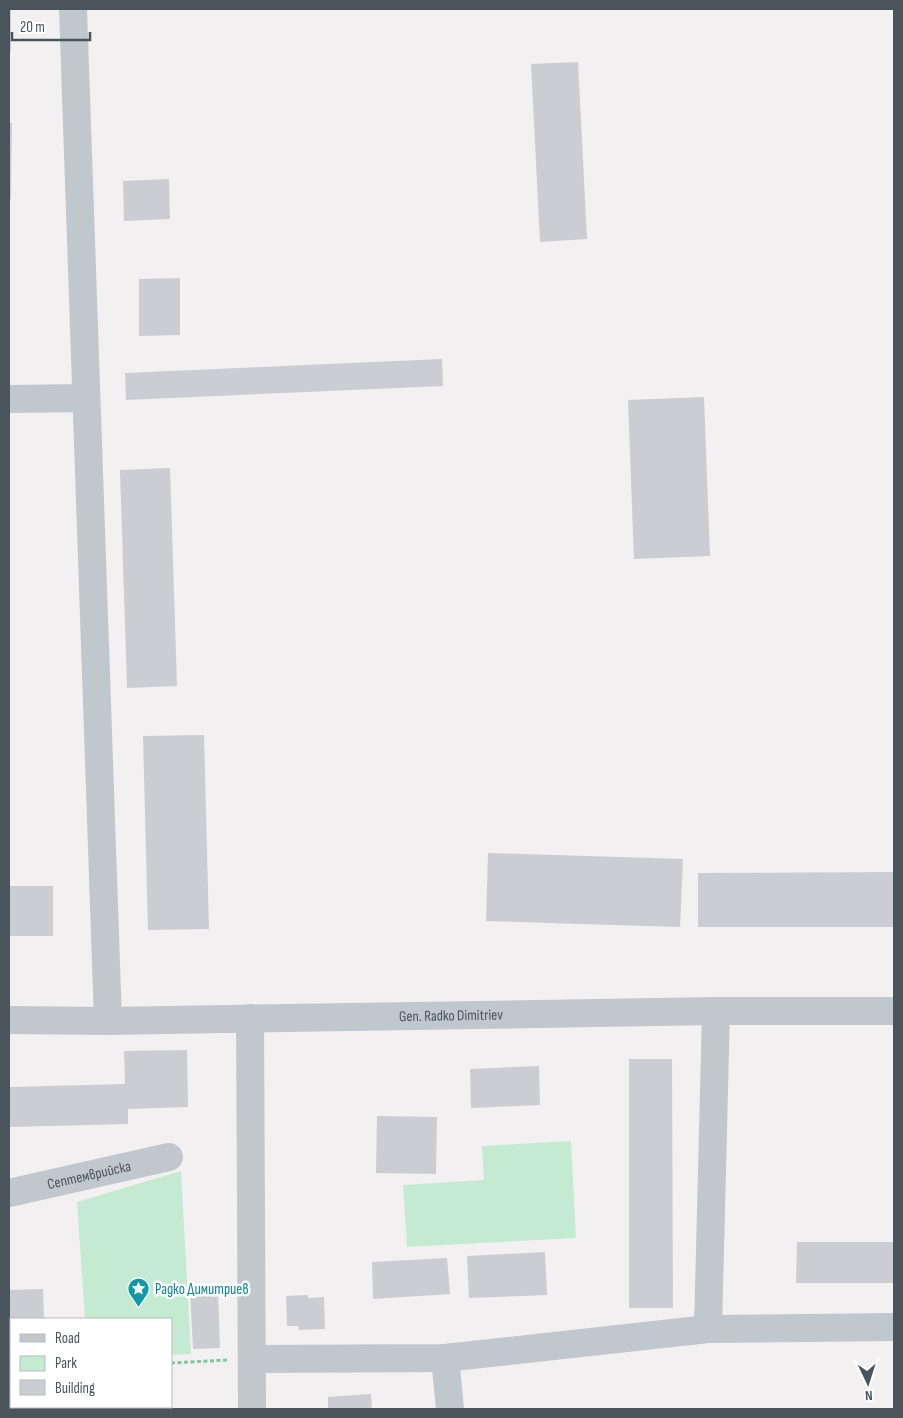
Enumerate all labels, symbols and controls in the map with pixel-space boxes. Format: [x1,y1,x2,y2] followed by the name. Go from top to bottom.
[12,10,90,42] scale bar
[20,18,45,37] text: 20 m
[399,1006,503,1026] street label: Gen. Radko Dimitriev
[46,1157,133,1194] street label: Септемврийска
[127,1277,151,1308] place icon: Радко Димитриев
[155,1280,249,1299] place label: Радко Димитриев
[10,1318,172,1408] legend
[55,1329,80,1348] text: Road
[55,1354,77,1373] text: Park
[843,1358,893,1408] north arrow
[55,1379,95,1398] text: Building
[865,1387,873,1404] text: N

